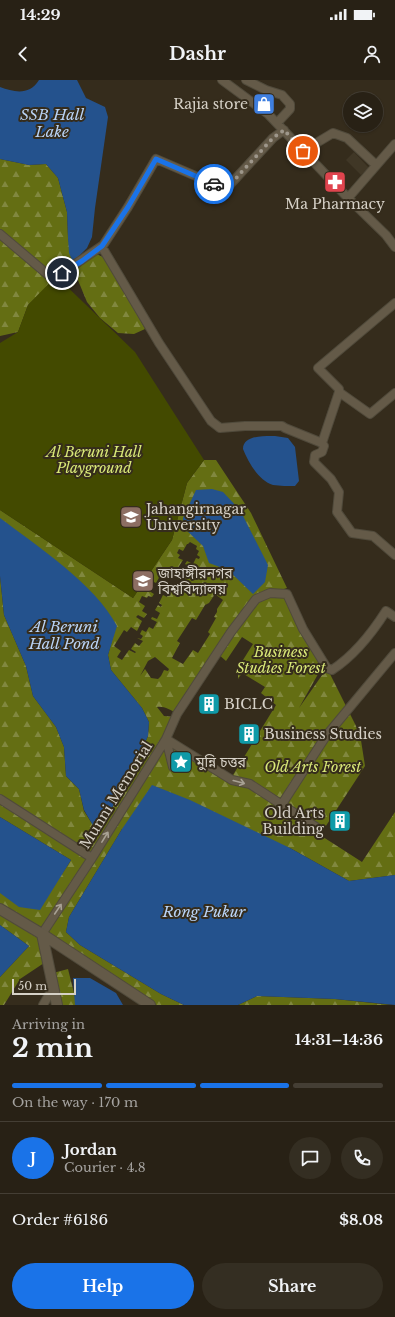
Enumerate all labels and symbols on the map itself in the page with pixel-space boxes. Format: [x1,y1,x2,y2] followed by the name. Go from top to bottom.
[251,91,277,117] shop icon: Rajia store
[173,95,248,113] place label: Rajia store
[20,105,84,141] water label: SSB Hall Lake
[286,134,320,168] pin
[194,164,234,204] courier
[322,169,348,195] pharmacy icon: Ma Pharmacy
[285,195,385,213] place label: Ma Pharmacy
[45,256,79,290] pin
[44,443,142,477] park label: Al Beruni Hall Playground
[144,500,246,534] place label: Jahangirnagar University
[118,504,144,530] school or university icon: Jahangirnagar University
[157,564,233,598] place label: জাহাঙ্গীরনগর বিশ্ববিদ্যালয়
[130,568,156,594] school or university icon: জাহাঙ্গীরনগর বিশ্ববিদ্যালয়
[28,617,99,653] water label: Al Beruni Hall Pond
[236,643,327,677] park label: Business Studies Forest
[196,691,222,717] building icon: BICLC
[224,695,273,713] place label: BICLC
[236,721,262,747] building icon: Business Studies
[264,725,382,743] place label: Business Studies
[76,738,157,852] street label: Munni Memorial
[168,749,194,775] place icon: মুন্নি চত্তর
[195,753,247,771] place label: মুন্নি চত্তর
[265,758,362,776] park label: Old Arts Forest
[233,778,246,786] one-way arrow
[262,804,325,838] place label: Old Arts Building
[327,808,353,834] building icon: Old Arts Building
[102,831,110,843] one-way arrow
[162,902,247,921] water label: Rong Pukur
[54,904,62,915] one-way arrow
[12,977,76,996] scale bar

